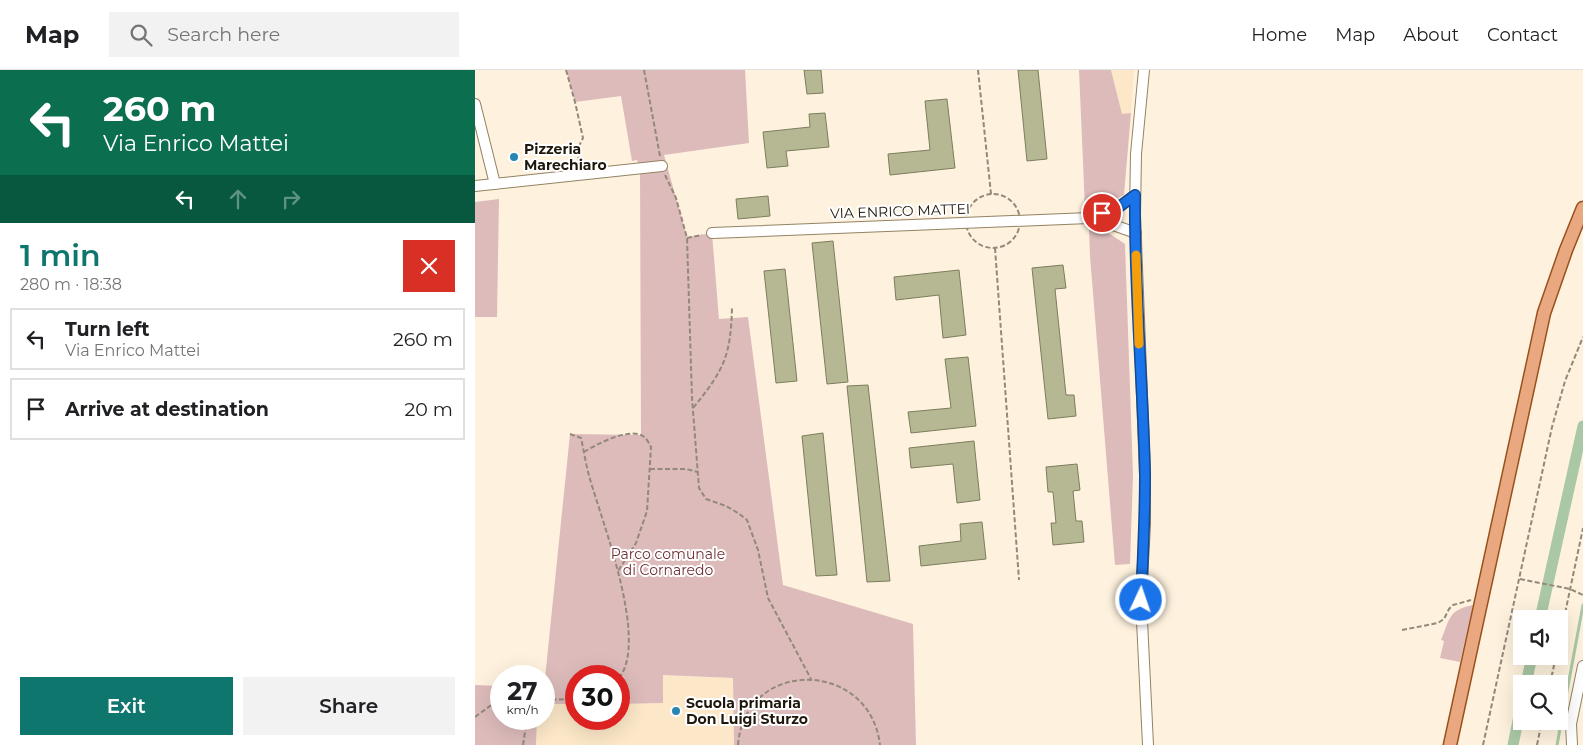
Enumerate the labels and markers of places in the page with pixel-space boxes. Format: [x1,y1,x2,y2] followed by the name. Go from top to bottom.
[524,140,607,174] place label: Pizzeria Marechiaro
[508,151,520,163] marker: Pizzeria Marechiaro
[1081,192,1123,234] pin
[686,694,808,728] place label: Scuola primaria Don Luigi Sturzo
[670,705,682,717] marker: Scuola primaria Don Luigi Sturzo

